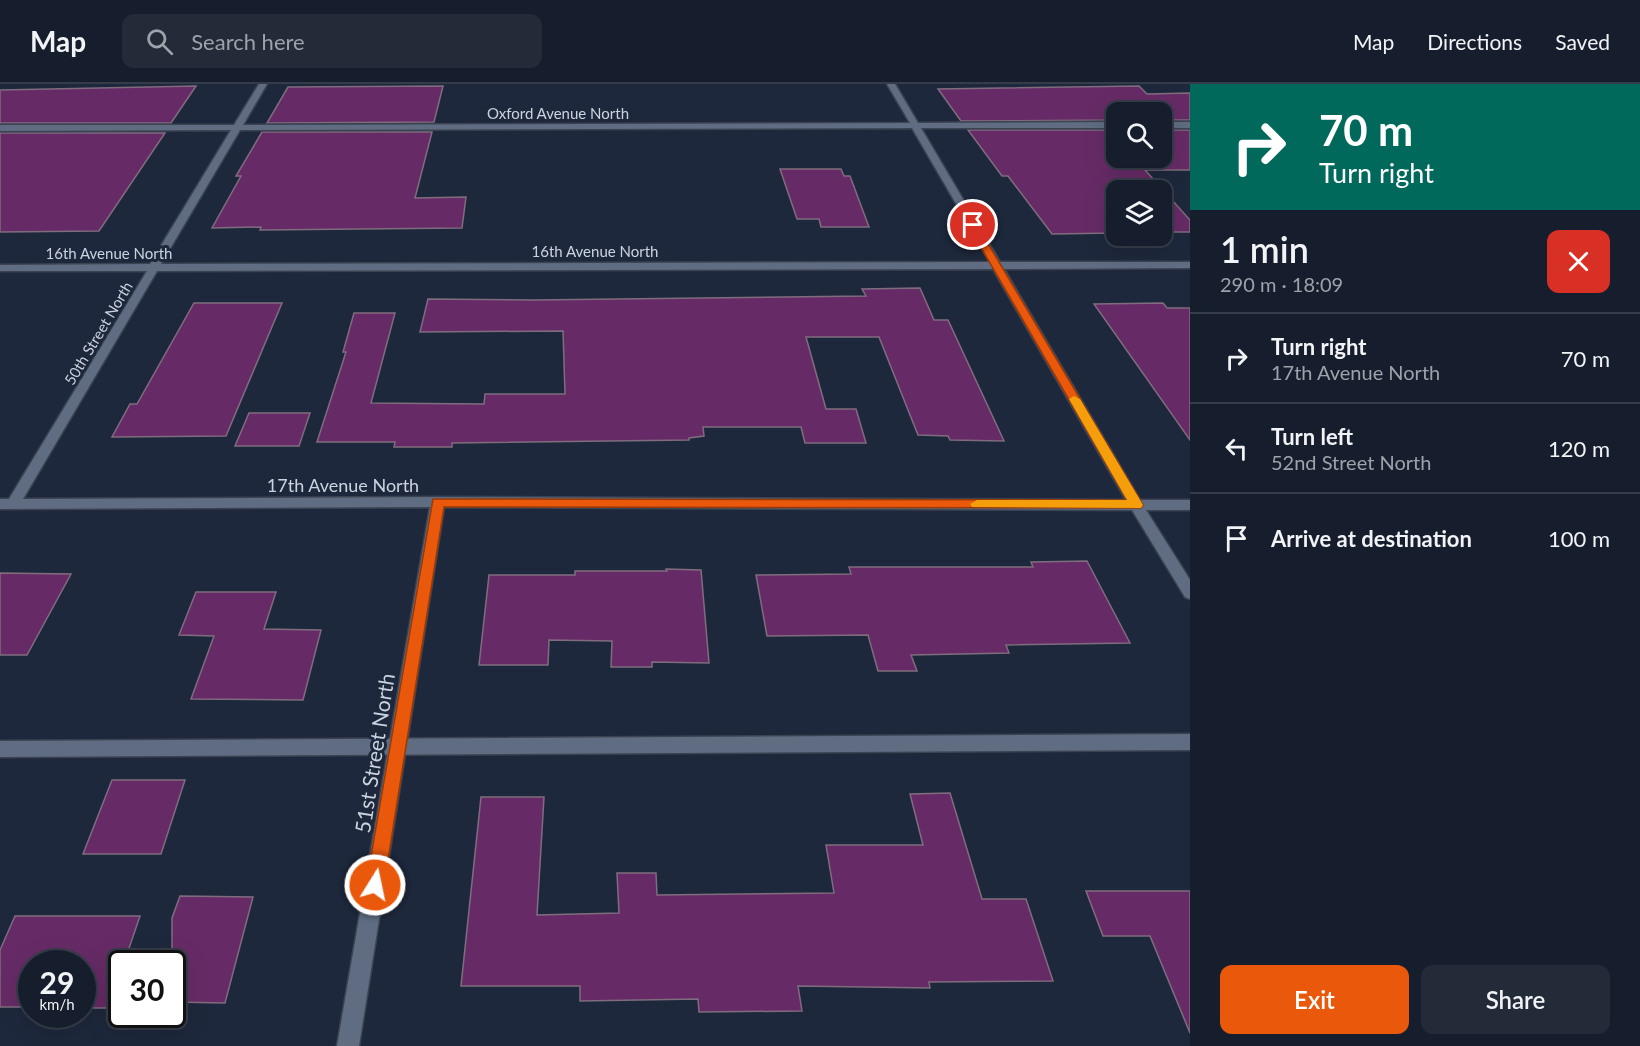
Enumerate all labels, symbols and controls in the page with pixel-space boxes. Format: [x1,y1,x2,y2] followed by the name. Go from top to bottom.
[122,14,542,68] search box
[30,24,86,58] text: Map
[143,25,176,58] icon: search
[191,28,305,55] text: Search here
[1353,29,1394,54] text: Map
[1427,29,1522,54] text: Directions
[1555,29,1610,54] text: Saved
[1106,102,1172,246] map controls
[1106,102,1172,168] button: search
[487,104,629,122] street label: Oxford Avenue North
[1319,105,1413,155] text: 70 m
[1220,108,1298,186] icon: right
[1319,156,1434,189] text: Turn right
[1106,180,1172,246] button: layers
[947,199,998,250] pin
[956,208,989,241] icon: arrive
[1220,227,1309,271] text: 1 min
[1547,230,1610,293] button: close
[532,242,658,260] street label: 16th Avenue North
[46,244,172,262] street label: 16th Avenue North
[1220,272,1343,296] text: 290 m · 18:09
[60,278,136,388] street label: 50th Street North
[1271,333,1366,360] text: Turn right
[1220,342,1253,375] icon: right
[1561,345,1610,372] text: 70 m
[1271,360,1440,384] text: 17th Avenue North
[1271,423,1353,450] text: Turn left
[1220,432,1253,465] icon: left
[1548,435,1610,462] text: 120 m
[1271,450,1431,474] text: 52nd Street North
[267,474,419,496] street label: 17th Avenue North
[1220,522,1253,555] icon: arrive
[1271,525,1472,552] text: Arrive at destination
[1548,525,1610,552] text: 100 m
[349,671,399,835] street label: 51st Street North
[343,853,407,917] position arrow
[108,950,186,1028] speed limit sign: 30
[40,964,74,1000] text: 29
[1220,965,1409,1034] button: Exit
[1421,965,1610,1034] button: Share
[39,995,75,1013] text: km/h

